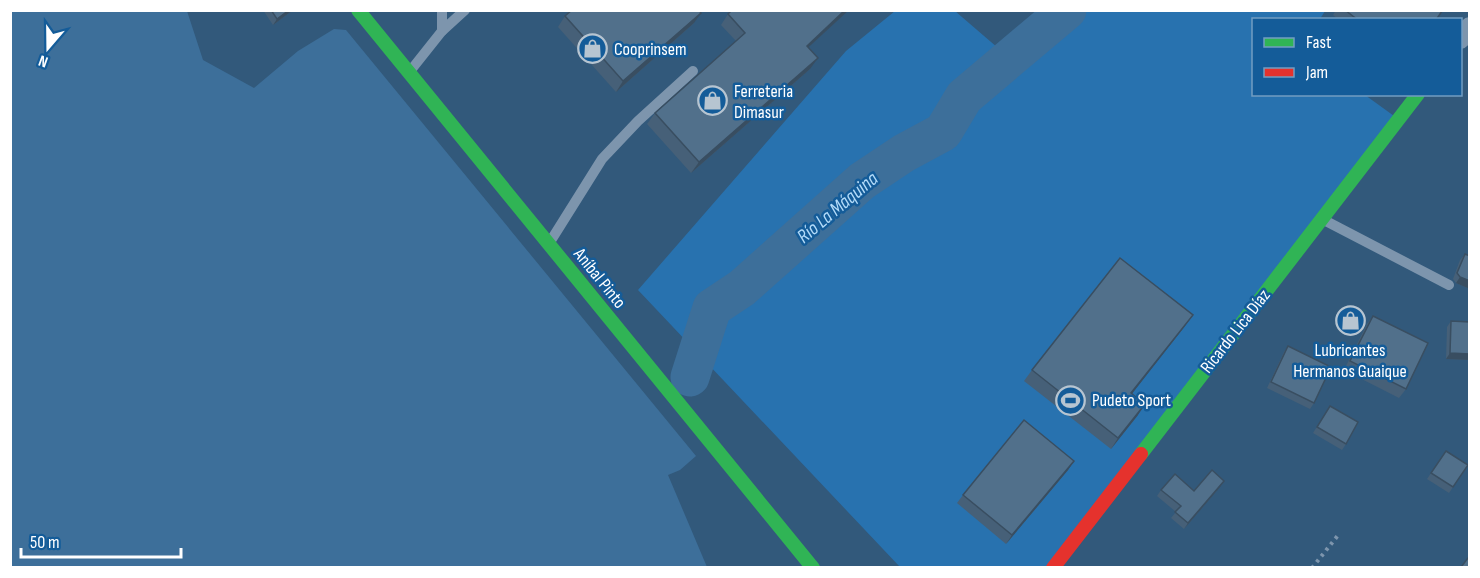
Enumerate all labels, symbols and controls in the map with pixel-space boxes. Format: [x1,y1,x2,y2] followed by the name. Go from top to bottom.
[18,18,78,78] north arrow
[1252,18,1462,96] legend
[1306,32,1332,53] text: Fast
[577,33,609,65] shop icon: Cooprinsem
[614,39,686,60] place label: Cooprinsem
[36,50,51,71] text: N
[1305,62,1328,83] text: Jam
[734,81,793,123] place label: Ferreteria Dimasur
[697,85,729,117] shop icon: Ferreteria Dimasur
[792,167,883,249] water label: Río La Máquina
[568,243,630,313] street label: Aníbal Pinto
[1196,285,1275,377] street label: Ricardo Lica Díaz
[1334,305,1366,337] shop icon: Lubricantes Hermanos Guaique
[1293,340,1407,382] place label: Lubricantes Hermanos Guaique
[1055,384,1087,416] sports icon: Pudeto Sport
[1092,390,1171,411] place label: Pudeto Sport
[21,521,182,559] scale bar
[30,532,60,553] text: 50 m

